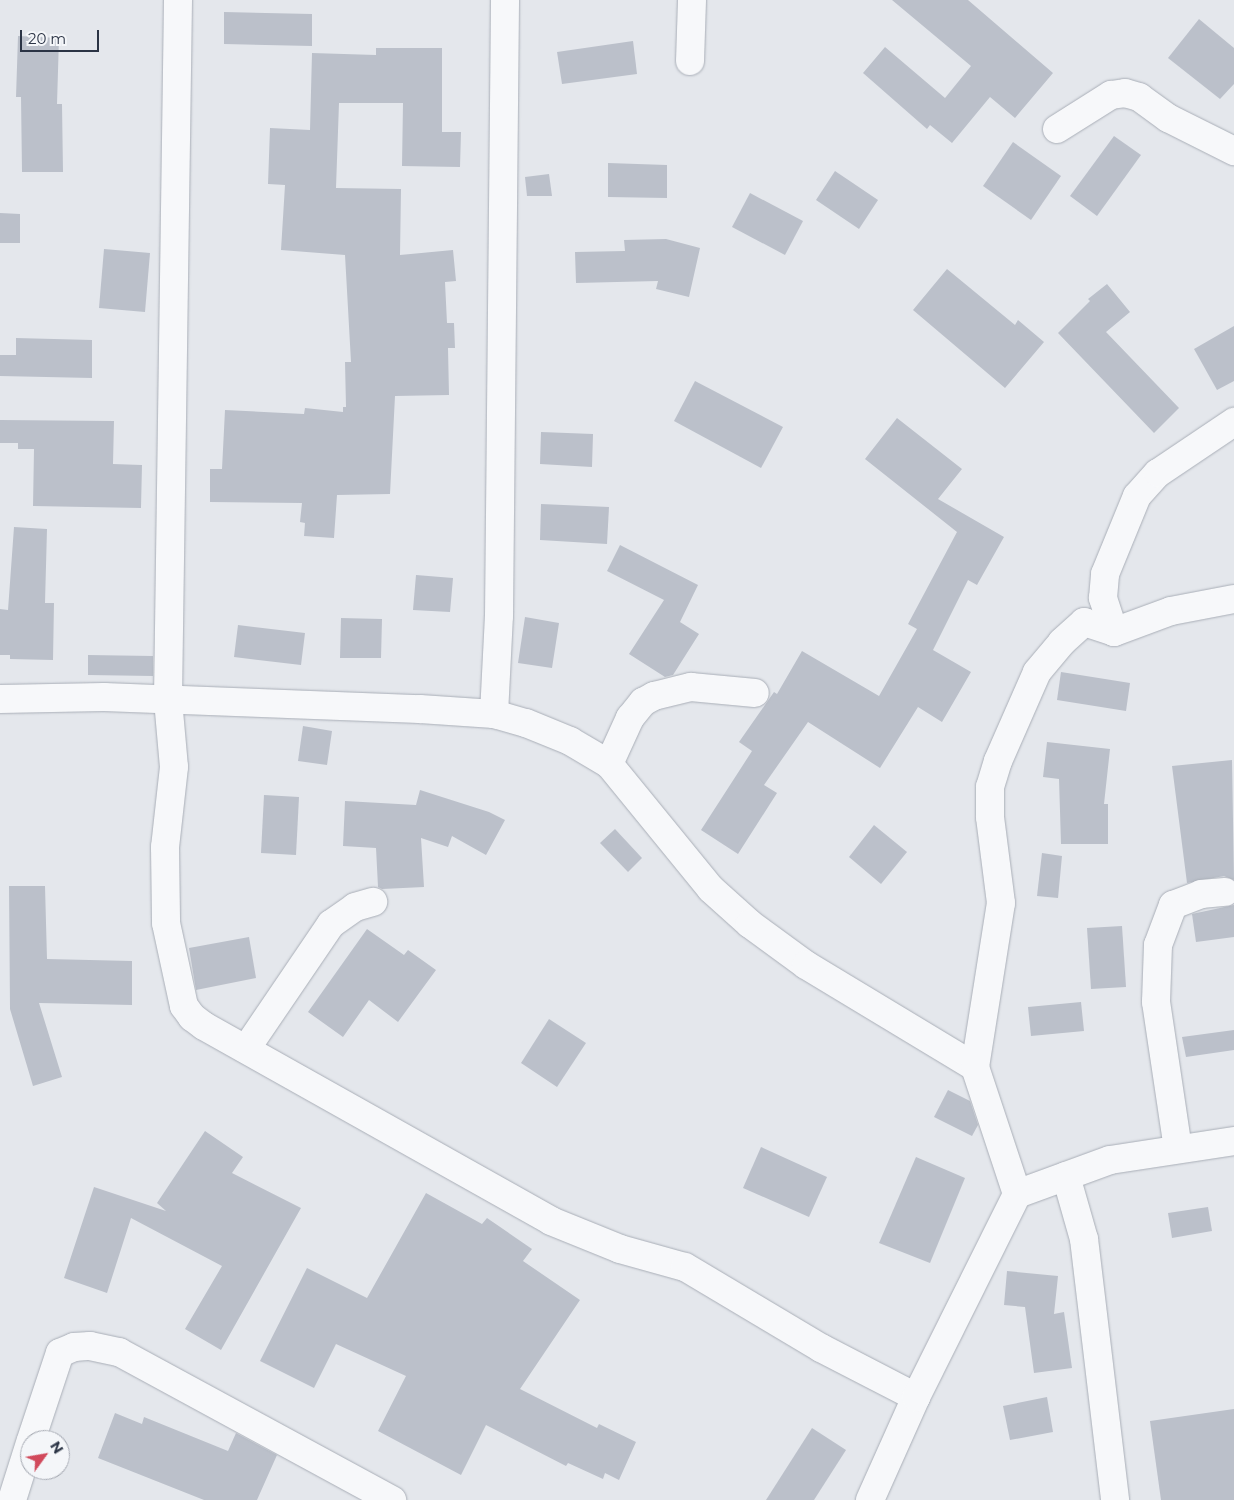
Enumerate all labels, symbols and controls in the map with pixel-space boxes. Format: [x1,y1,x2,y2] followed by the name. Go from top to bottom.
[22,20,101,52] scale bar
[28,29,66,48] text: 20 m
[20,1430,70,1480] north arrow
[46,1438,68,1457] text: N

